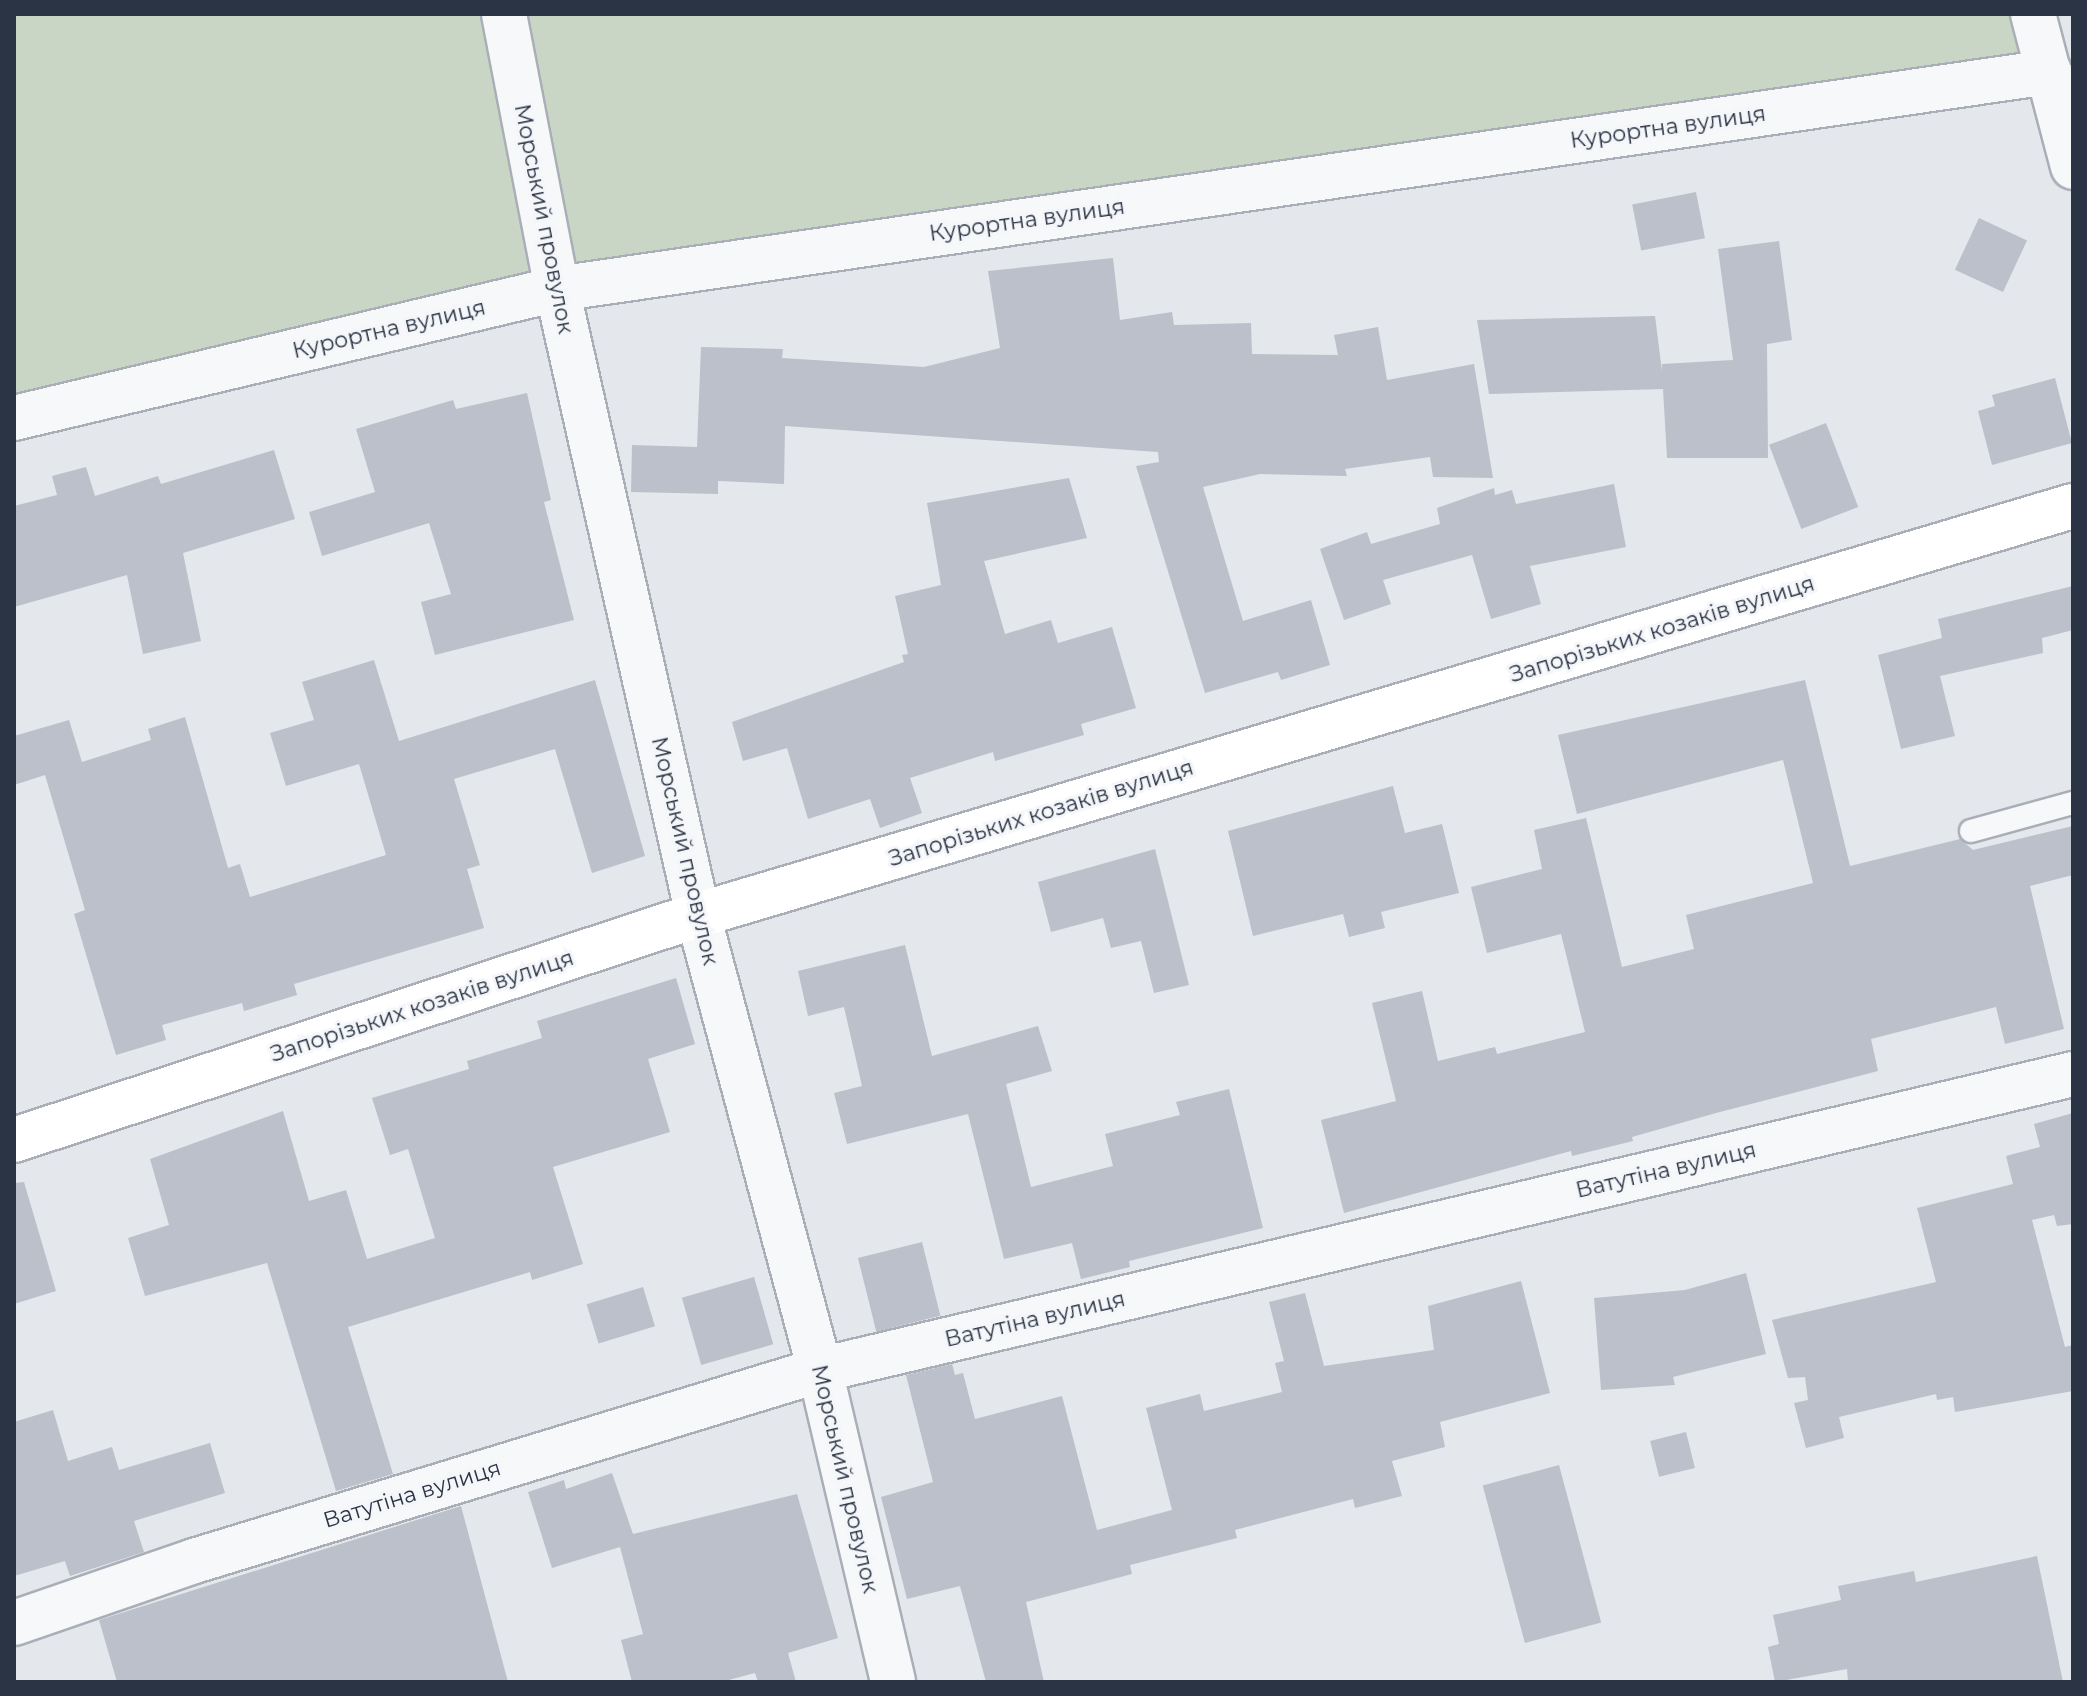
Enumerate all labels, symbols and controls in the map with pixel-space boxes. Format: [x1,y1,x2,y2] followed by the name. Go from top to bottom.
[1568,100,1768,154] street label: Курортна вулиця
[509,102,579,336] street label: Морський провулок
[927,193,1127,247] street label: Курортна вулиця
[290,294,488,364] street label: Курортна вулиця
[1506,570,1818,688] street label: Запорізьких козаків вулиця
[646,734,724,968] street label: Морський провулок
[885,754,1197,872] street label: Запорізьких козаків вулиця
[267,944,577,1068] street label: Запорізьких козаків вулиця
[1573,1136,1759,1204] street label: Ватутіна вулиця
[942,1285,1128,1353] street label: Ватутіна вулиця
[806,1362,884,1596] street label: Морський провулок
[320,1454,504,1534] street label: Ватутіна вулиця

